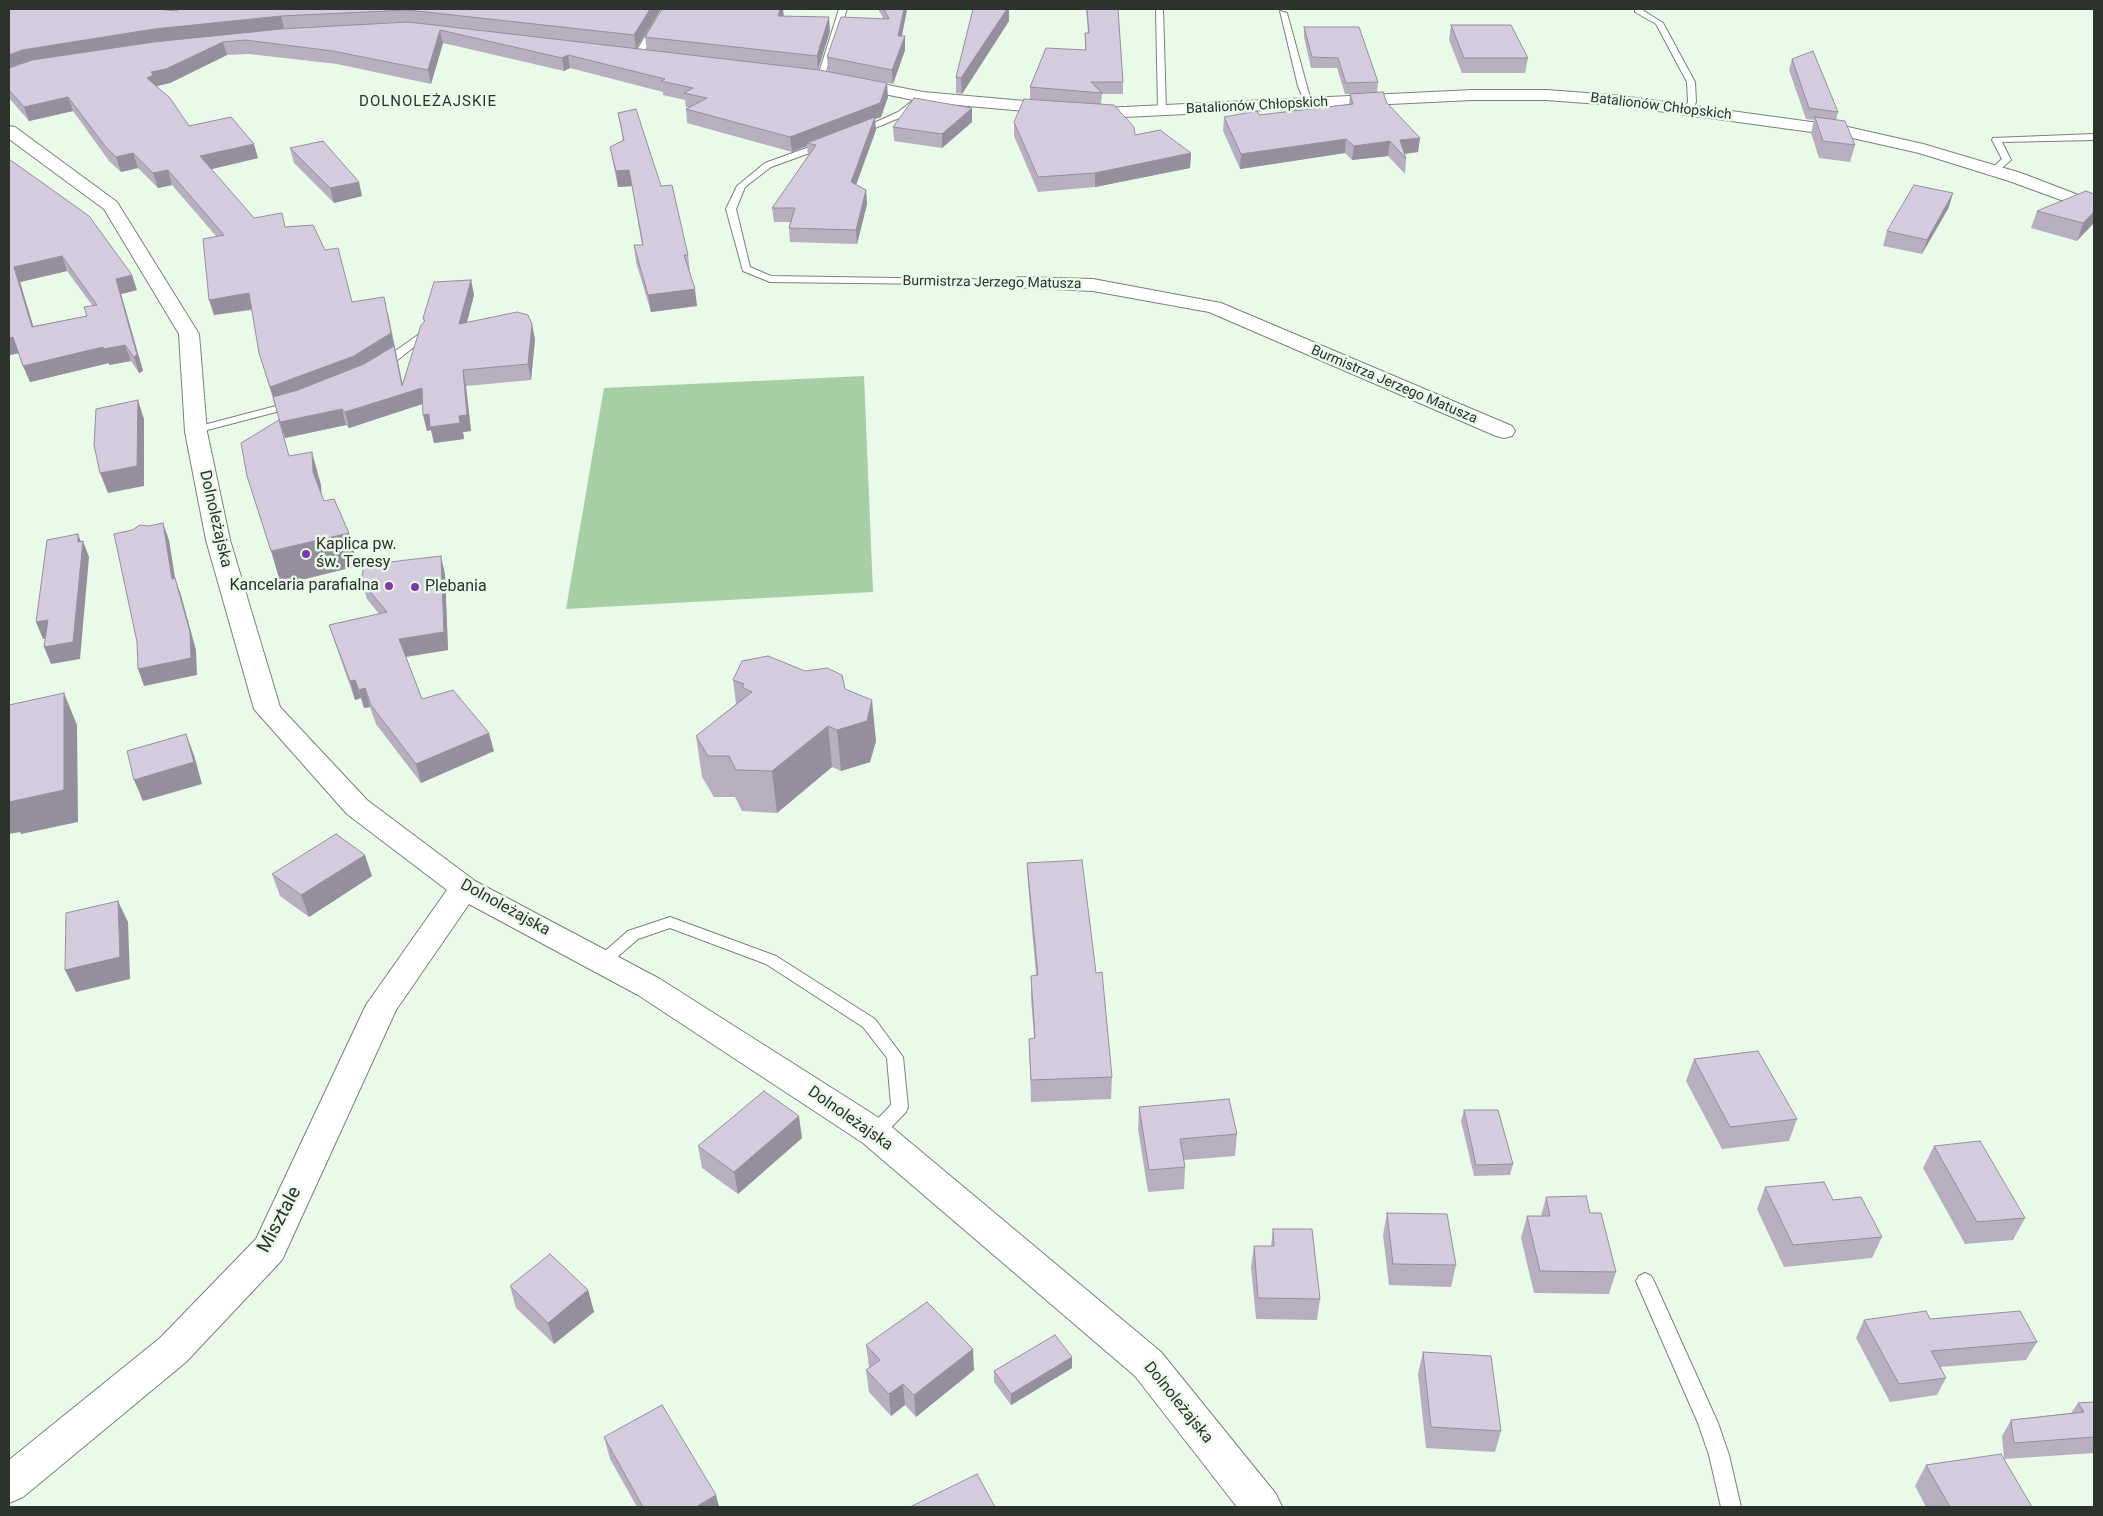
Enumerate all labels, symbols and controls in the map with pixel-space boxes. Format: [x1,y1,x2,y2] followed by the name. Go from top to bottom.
[1589,90,1733,124] street label: Batalionów Chłopskich
[357,93,499,111] district label: DOLNOLEŻAJSKIE
[1186,94,1328,118] street label: Batalionów Chłopskich
[902,273,1082,293] street label: Burmistrza Jerzego Matusza
[1308,342,1480,428] street label: Burmistrza Jerzego Matusza
[194,468,236,570] street label: Dolnoleżajska
[316,535,397,573] place label: Kaplica pw. św. Teresy
[300,548,312,560] marker: Kaplica pw. św. Teresy
[229,576,379,596] place label: Kancelaria parafialna
[425,577,487,597] place label: Plebania
[383,580,395,592] marker: Kancelaria parafialna
[409,581,421,593] marker: Plebania
[457,876,553,940] street label: Dolnoleżajska
[804,1083,896,1155] street label: Dolnoleżajska
[253,1183,307,1257] street label: Misztale
[1139,1358,1217,1448] street label: Dolnoleżajska

